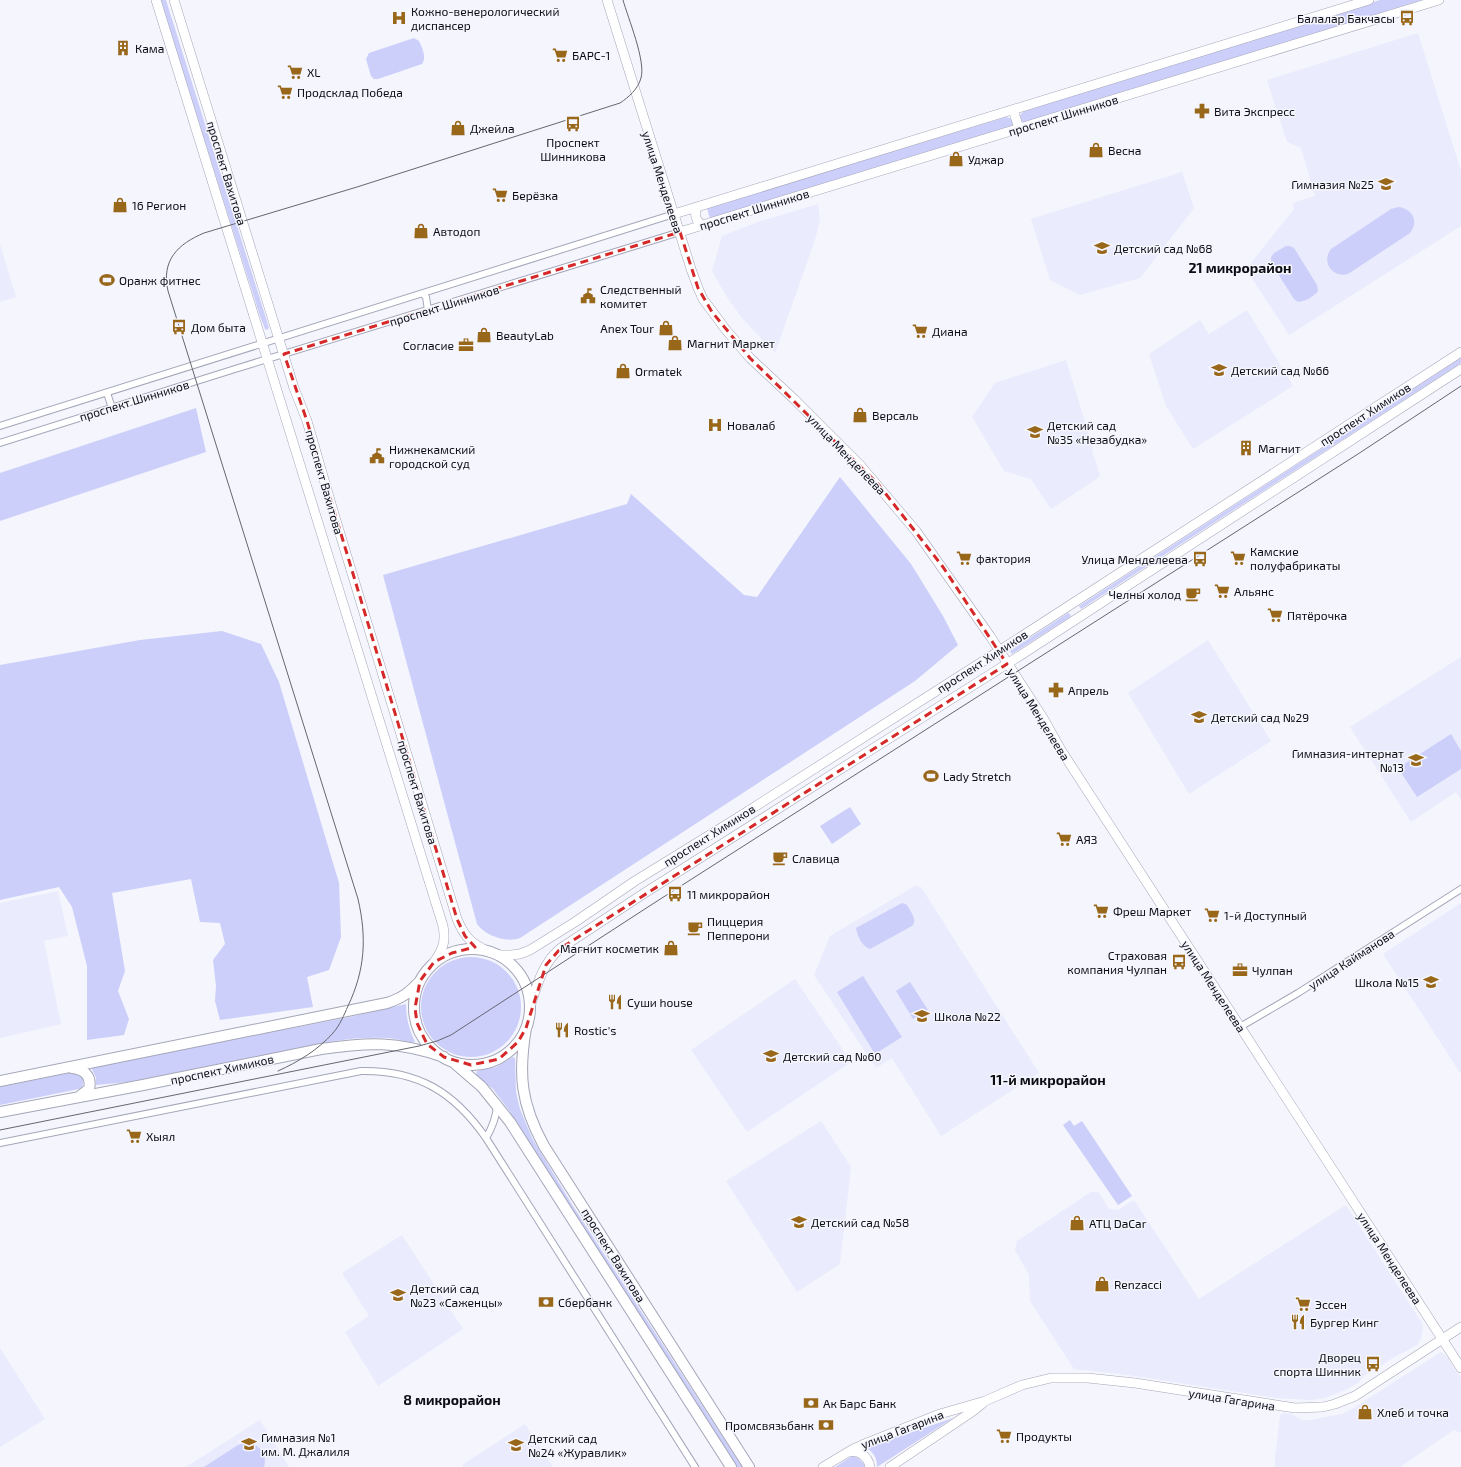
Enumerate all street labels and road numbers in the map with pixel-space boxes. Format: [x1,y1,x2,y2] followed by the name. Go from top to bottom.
[1006,92,1120,138] street label: проспект Шинников
[204,119,250,227] street label: проспект Вахитова
[639,129,686,235] street label: улица Менделеева
[697,186,811,232] street label: проспект Шинников
[387,282,501,328] street label: проспект Шинников
[77,377,191,423] street label: проспект Шинников
[1317,379,1413,449] street label: проспект Химиков
[804,411,889,498] street label: улица Менделеева
[303,428,347,536] street label: проспект Вахитова
[934,626,1030,696] street label: проспект Химиков
[1004,665,1073,763] street label: улица Менделеева
[395,738,441,846] street label: проспект Вахитова
[661,801,757,869] street label: проспект Химиков
[1305,926,1397,993] street label: улица Кайманова
[1178,937,1249,1035] street label: улица Менделеева
[169,1051,275,1087] street label: проспект Химиков
[579,1205,649,1305] street label: проспект Вахитова
[1354,1209,1425,1307] street label: улица Менделеева
[1188,1385,1276,1414] street label: улица Гагарина
[859,1407,946,1452] street label: улица Гагарина

